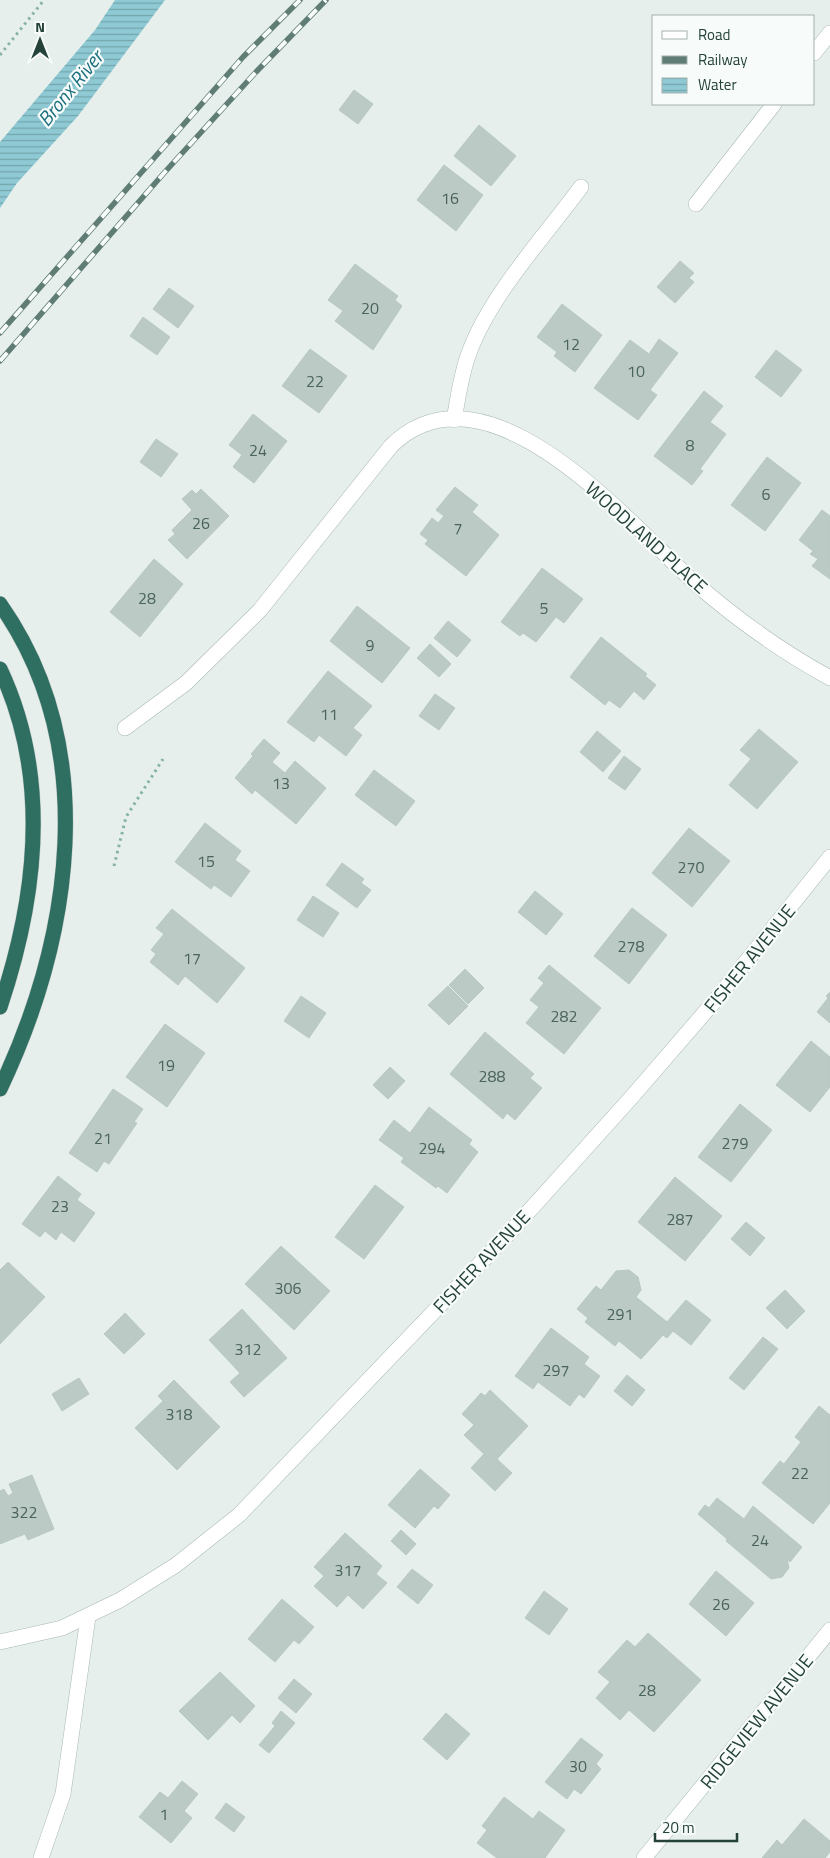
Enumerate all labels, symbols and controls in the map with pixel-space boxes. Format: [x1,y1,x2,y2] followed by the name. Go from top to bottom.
[15,15,65,65] north arrow
[652,15,815,105] legend
[35,16,45,37] text: N
[698,23,730,46] text: Road
[30,41,112,133] water label: Bronx River
[698,48,748,71] text: Railway
[698,73,737,96] text: Water
[441,186,459,210] house number: 16
[361,296,379,320] house number: 20
[562,332,580,356] house number: 12
[627,359,645,383] house number: 10
[306,369,324,393] house number: 22
[686,433,695,457] house number: 8
[249,438,267,462] house number: 24
[579,474,715,600] street label: WOODLAND PLACE
[762,482,771,506] house number: 6
[192,511,210,535] house number: 26
[454,516,462,540] house number: 7
[138,586,156,610] house number: 28
[540,596,549,620] house number: 5
[366,633,375,657] house number: 9
[320,702,338,726] house number: 11
[272,771,290,795] house number: 13
[197,849,215,873] house number: 15
[678,855,704,879] house number: 270
[696,898,802,1018] street label: FISHER AVENUE
[618,934,644,958] house number: 278
[183,946,201,970] house number: 17
[551,1004,577,1028] house number: 282
[157,1053,175,1077] house number: 19
[479,1064,505,1088] house number: 288
[94,1126,112,1150] house number: 21
[722,1131,748,1155] house number: 279
[419,1136,445,1160] house number: 294
[51,1194,69,1218] house number: 23
[425,1203,537,1319] street label: FISHER AVENUE
[667,1207,693,1231] house number: 287
[275,1276,301,1300] house number: 306
[607,1302,633,1326] house number: 291
[235,1337,261,1361] house number: 312
[543,1358,569,1382] house number: 297
[166,1402,192,1426] house number: 318
[791,1461,809,1485] house number: 22
[11,1500,37,1524] house number: 322
[751,1528,769,1552] house number: 24
[335,1558,361,1582] house number: 317
[712,1592,730,1616] house number: 26
[692,1647,820,1795] street label: RIDGEVIEW AVENUE
[638,1678,656,1702] house number: 28
[569,1754,587,1778] house number: 30
[160,1802,168,1826] house number: 1
[655,1810,738,1842] scale bar
[662,1816,695,1839] text: 20 m

